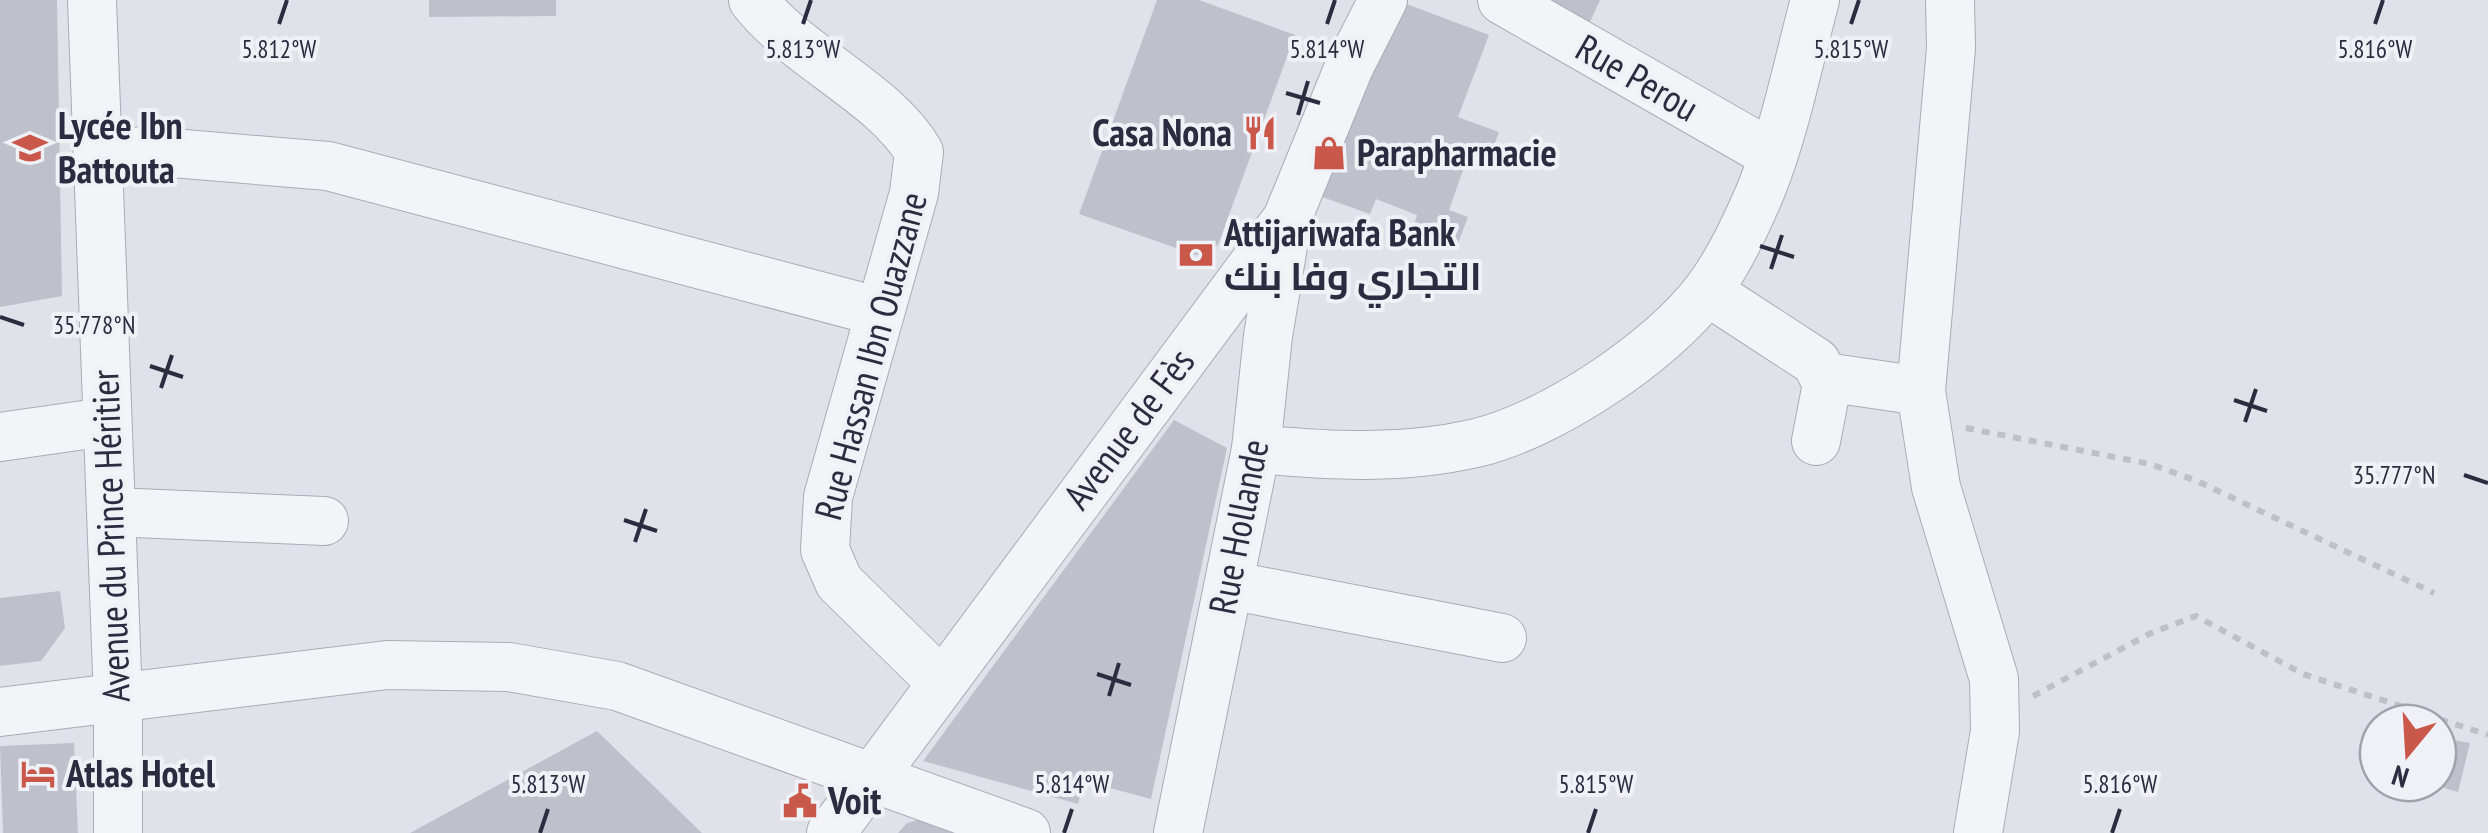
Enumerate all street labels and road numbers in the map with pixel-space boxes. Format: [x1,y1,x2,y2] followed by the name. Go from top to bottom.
[1568,22,1708,131] street label: Rue Perou
[802,186,937,525] street label: Rue Hassan Ibn Ouazzane
[1051,338,1204,518] street label: Avenue de Fès
[79,368,140,703] street label: Avenue du Prince Héritier
[1197,435,1278,618] street label: Rue Hollande

